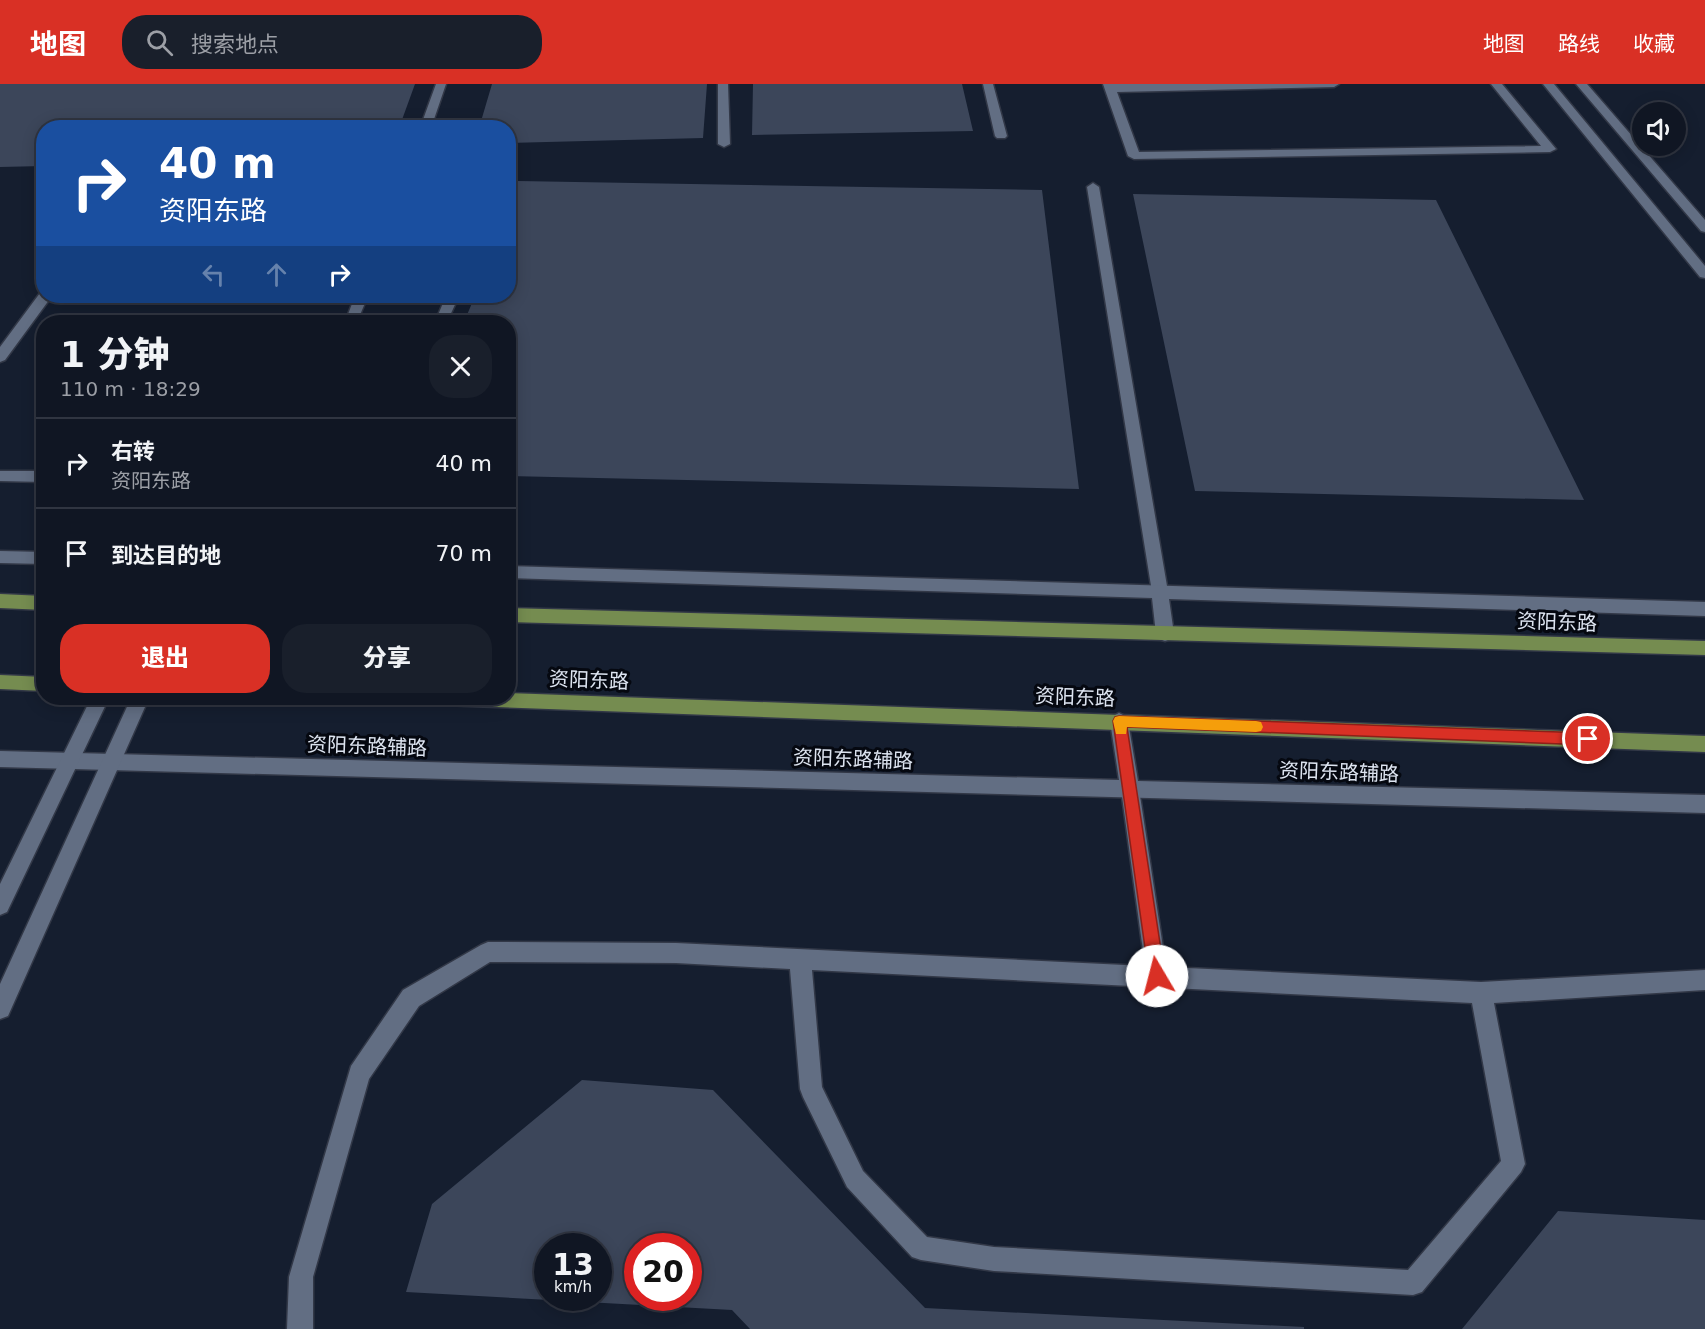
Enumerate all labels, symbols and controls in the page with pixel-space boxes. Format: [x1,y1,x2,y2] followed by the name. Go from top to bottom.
[122,15,542,69] search box
[143,26,176,59] icon: search
[30,28,86,61] text: 地图
[191,32,279,57] text: 搜索地点
[1483,32,1525,56] text: 地图
[1558,32,1600,56] text: 路线
[1633,32,1675,56] text: 收藏
[1632,102,1686,156] map controls
[1632,102,1686,156] button: sound
[159,139,276,188] text: 40 m
[60,144,138,222] icon: right
[159,195,267,226] text: 资阳东路
[197,258,230,291] icon: left
[260,258,293,291] icon: ahead
[323,258,356,291] icon: right
[60,334,170,375] text: 1 分钟
[429,335,492,398] button: close
[60,377,201,401] text: 110 m · 18:29
[111,439,155,464] text: 右转
[60,447,93,480] icon: right
[436,451,492,476] text: 40 m
[111,469,191,493] text: 资阳东路
[60,537,93,570] icon: arrive
[436,541,492,566] text: 70 m
[111,543,221,568] text: 到达目的地
[1517,609,1597,635] street label: 资阳东路
[60,624,270,693] button: 退出
[282,624,492,693] button: 分享
[549,667,629,693] street label: 资阳东路
[1035,684,1115,710] street label: 资阳东路
[1562,713,1613,764] pin
[1571,722,1604,755] icon: arrive
[307,732,427,760] street label: 资阳东路辅路
[793,745,913,773] street label: 资阳东路辅路
[1279,758,1399,786] street label: 资阳东路辅路
[1125,944,1189,1008] position arrow
[624,1233,702,1311] speed limit sign: 20
[552,1247,594,1282] text: 13
[554,1278,592,1296] text: km/h

